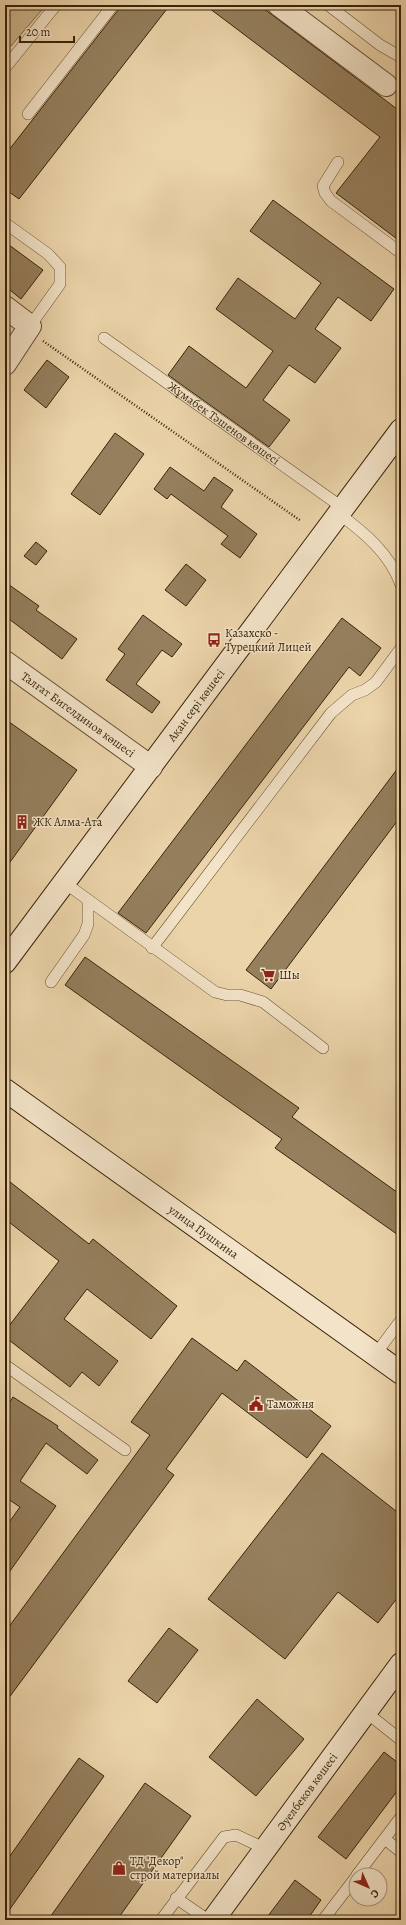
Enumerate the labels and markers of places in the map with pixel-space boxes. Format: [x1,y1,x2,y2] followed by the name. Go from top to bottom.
[225,625,311,655] place label: Казахско - Турецкий Лицей
[206,632,222,648] bus stop icon: Казахско - Турецкий Лицей
[14,814,30,830] building icon: ЖК Алма-Ата
[33,814,103,830] place label: ЖК Алма-Ата
[260,967,276,983] supermarket icon: Шы
[279,967,300,983] place label: Шы
[248,1396,264,1412] public building icon: Таможня
[267,1396,314,1412] place label: Таможня
[130,1853,220,1883] place label: ТД "Декор" строй материалы
[111,1860,127,1876] shop icon: ТД "Декор" строй материалы

